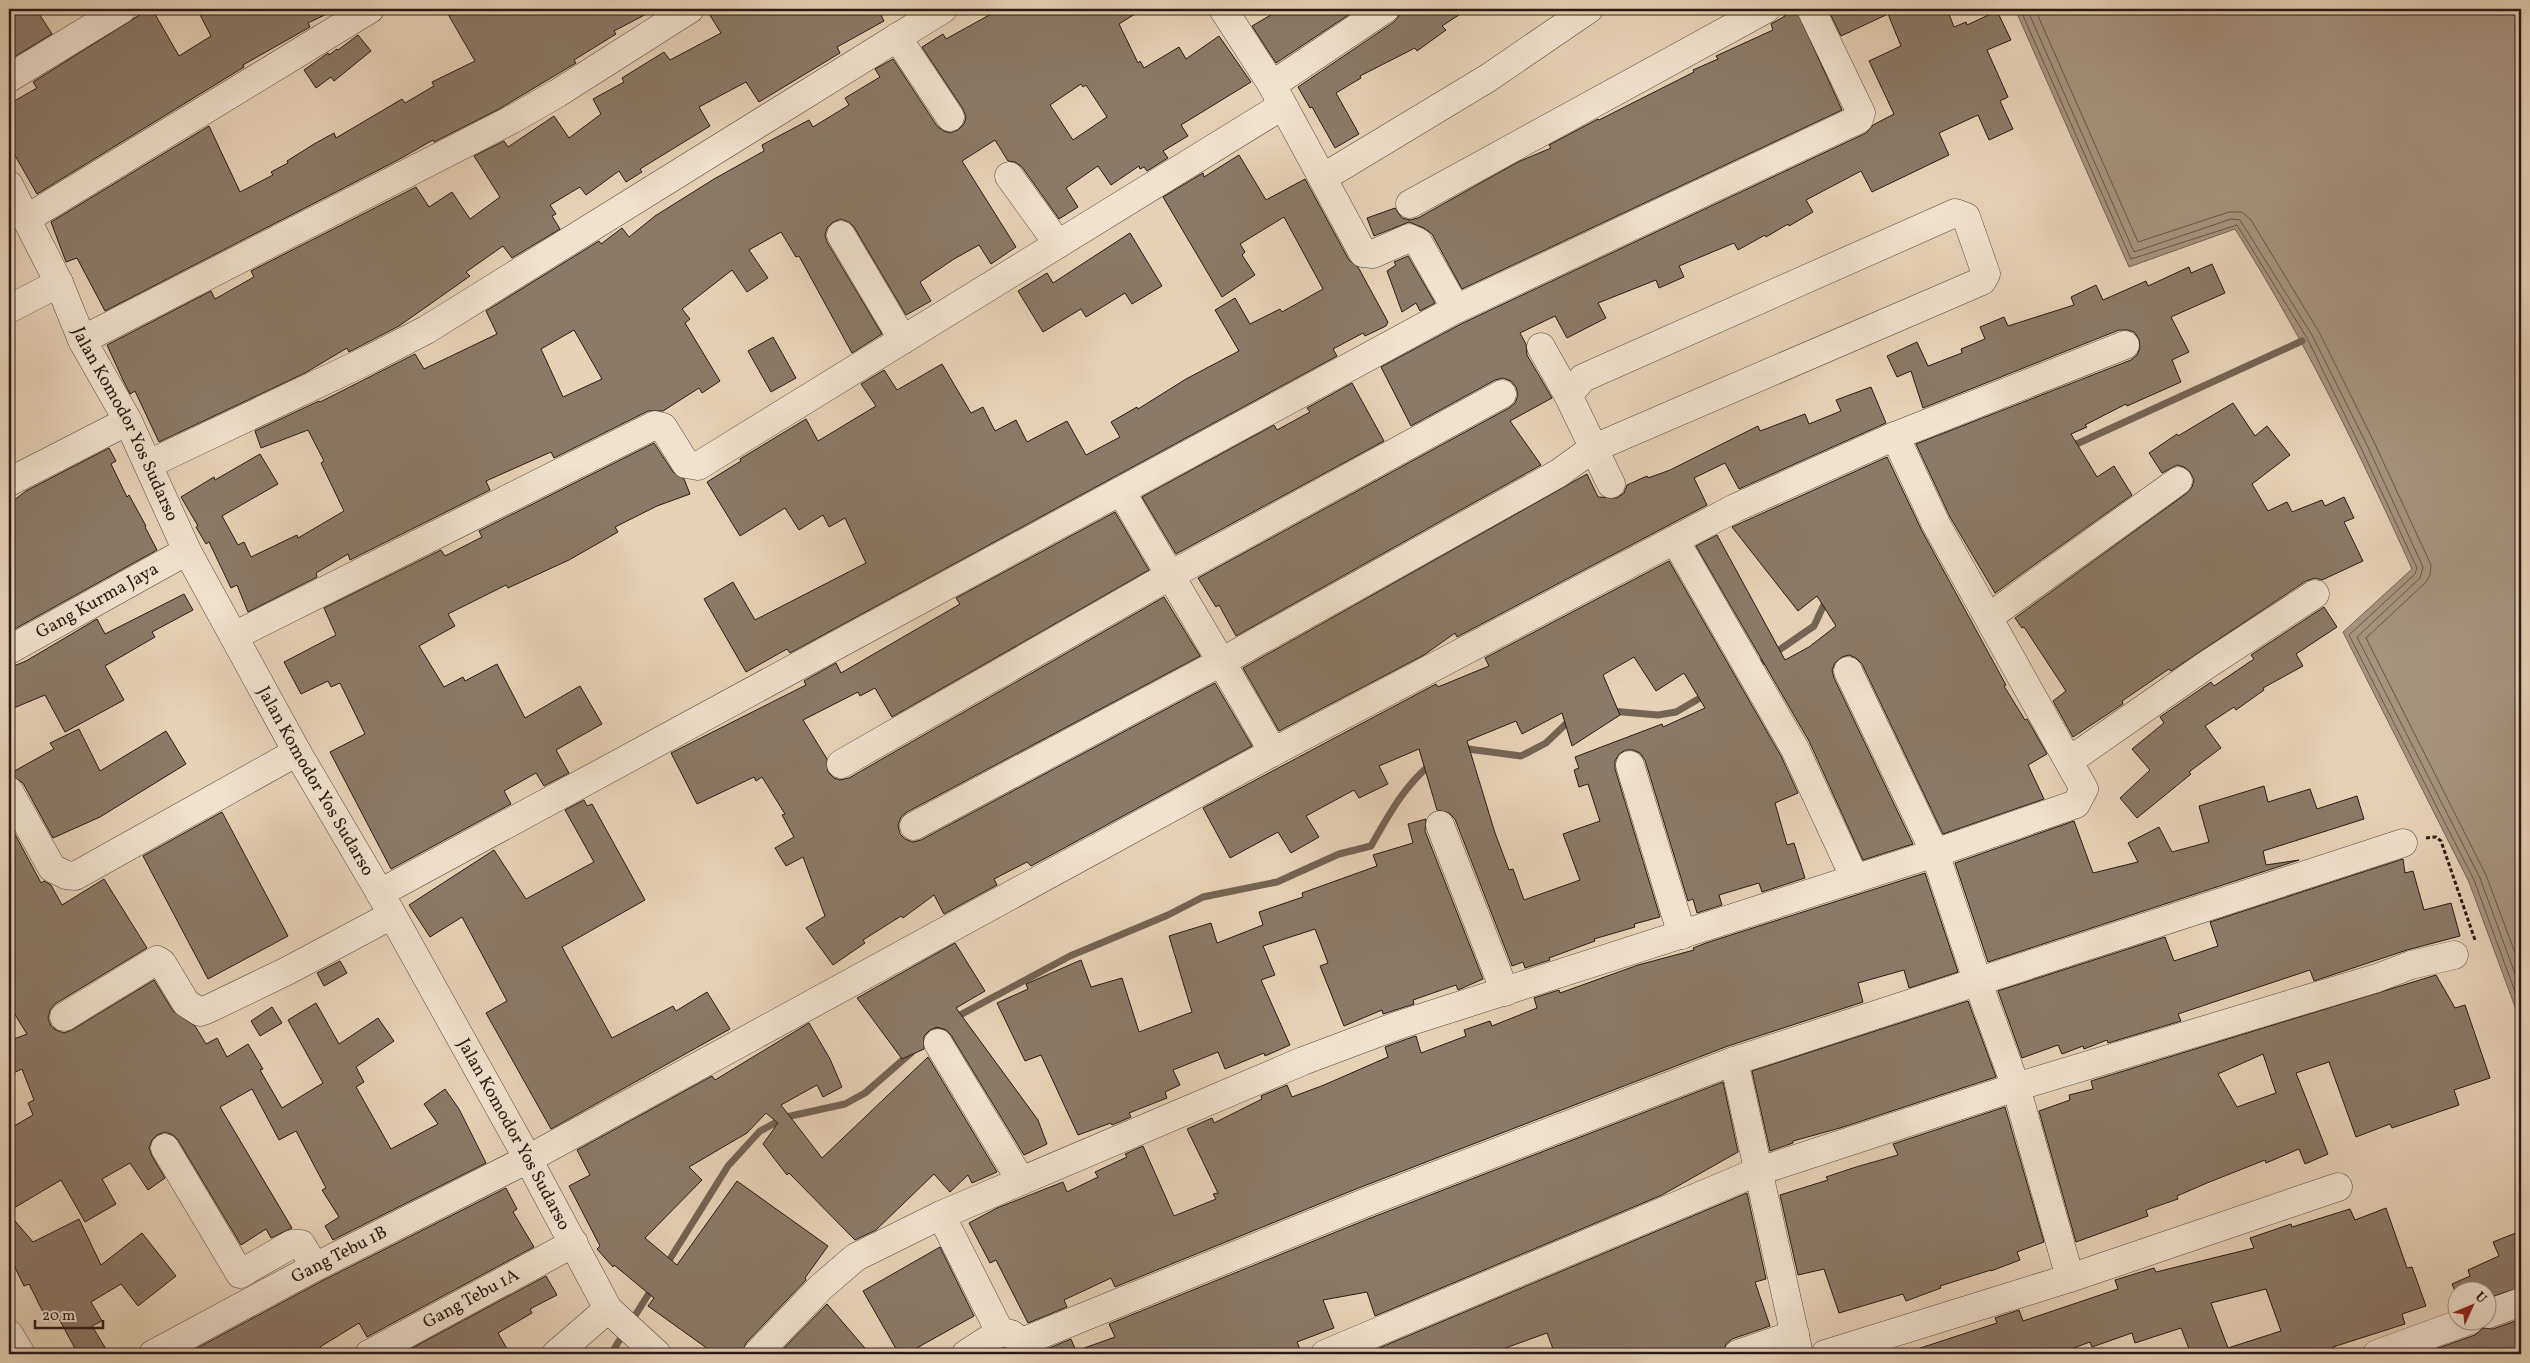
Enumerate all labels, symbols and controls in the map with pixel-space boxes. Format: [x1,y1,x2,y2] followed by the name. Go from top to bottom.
[66,323,184,525] street label: Jalan Komodor Yos Sudarso
[31,557,163,645] street label: Gang Kurma Jaya
[251,682,380,881] street label: Jalan Komodor Yos Sudarso
[451,1034,576,1235] street label: Jalan Komodor Yos Sudarso
[287,1220,392,1290] street label: Gang Tebu 1B
[418,1262,524,1335] street label: Gang Tebu 1A
[2448,1280,2498,1330] north arrow
[2470,1288,2491,1308] text: U
[35,1298,102,1330] scale bar
[42,1306,75,1327] text: 20 m

